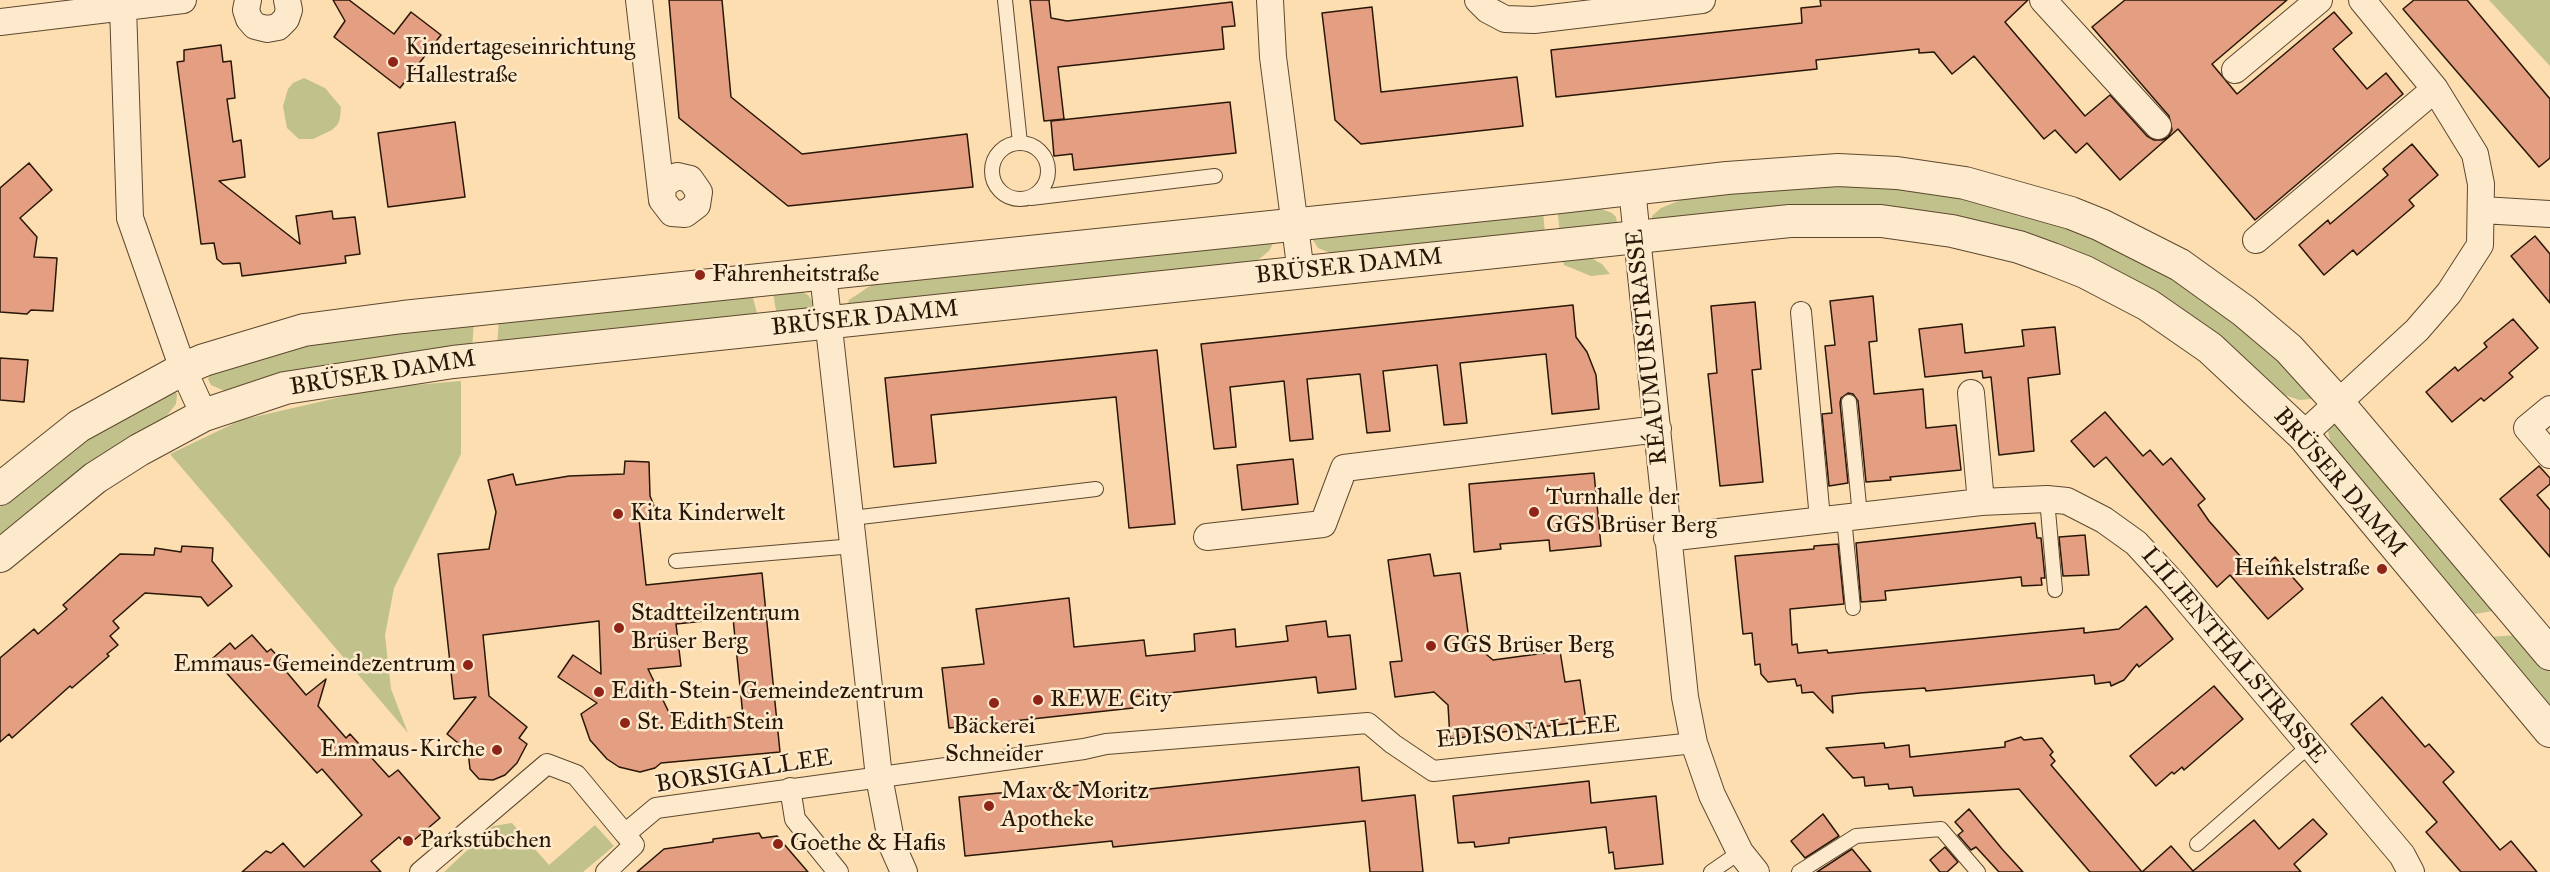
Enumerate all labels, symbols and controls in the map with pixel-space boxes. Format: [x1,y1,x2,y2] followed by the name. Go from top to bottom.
[405,34,635,90] place label: Kindertageseinrichtung Hallestraße
[386,55,400,69] marker: Kindertageseinrichtung Hallestraße
[1621,228,1675,466] street label: RÉAUMURSTRASSE
[1254,243,1444,291] street label: BRÜSER DAMM
[712,261,879,289] place label: Fahrenheitstraße
[693,268,707,282] marker: Fahrenheitstraße
[770,295,960,343] street label: BRÜSER DAMM
[288,345,478,403] street label: BRÜSER DAMM
[2267,403,2411,563] street label: BRÜSER DAMM
[1546,484,1717,540] place label: Turnhalle der GGS Brüser Berg
[630,500,786,528] place label: Kita Kinderwelt
[1527,505,1541,519] marker: Turnhalle der GGS Brüser Berg
[611,507,625,521] marker: Kita Kinderwelt
[2134,542,2332,770] street label: LILIENTHALSTRASSE
[2234,555,2370,583] place label: Heinkelstraße
[2375,562,2389,576] marker: Heinkelstraße
[631,600,800,656] place label: Stadtteilzentrum Brüser Berg
[612,621,626,635] marker: Stadtteilzentrum Brüser Berg
[1443,632,1614,660] place label: GGS Brüser Berg
[1424,639,1438,653] marker: GGS Brüser Berg
[173,651,456,679] place label: Emmaus-Gemeindezentrum
[461,658,475,672] marker: Emmaus-Gemeindezentrum
[611,678,924,706] place label: Edith-Stein-Gemeindezentrum
[592,685,606,699] marker: Edith-Stein-Gemeindezentrum
[1050,686,1172,714] place label: REWE City
[1031,693,1045,707] marker: REWE City
[987,696,1001,710] marker: Bäckerei Schneider
[637,709,784,737] place label: St. Edith Stein
[1435,711,1621,755] street label: EDISONALLEE
[945,713,1043,769] place label: Bäckerei Schneider
[618,716,632,730] marker: St. Edith Stein
[320,736,485,764] place label: Emmaus-Kirche
[490,743,504,757] marker: Emmaus-Kirche
[654,744,834,800] street label: BORSIGALLEE
[1001,778,1149,834] place label: Max & Moritz Apotheke
[982,799,996,813] marker: Max & Moritz Apotheke
[420,827,551,855] place label: Parkstübchen
[790,830,946,858] place label: Goethe & Hafis
[401,834,415,848] marker: Parkstübchen
[771,837,785,851] marker: Goethe & Hafis

